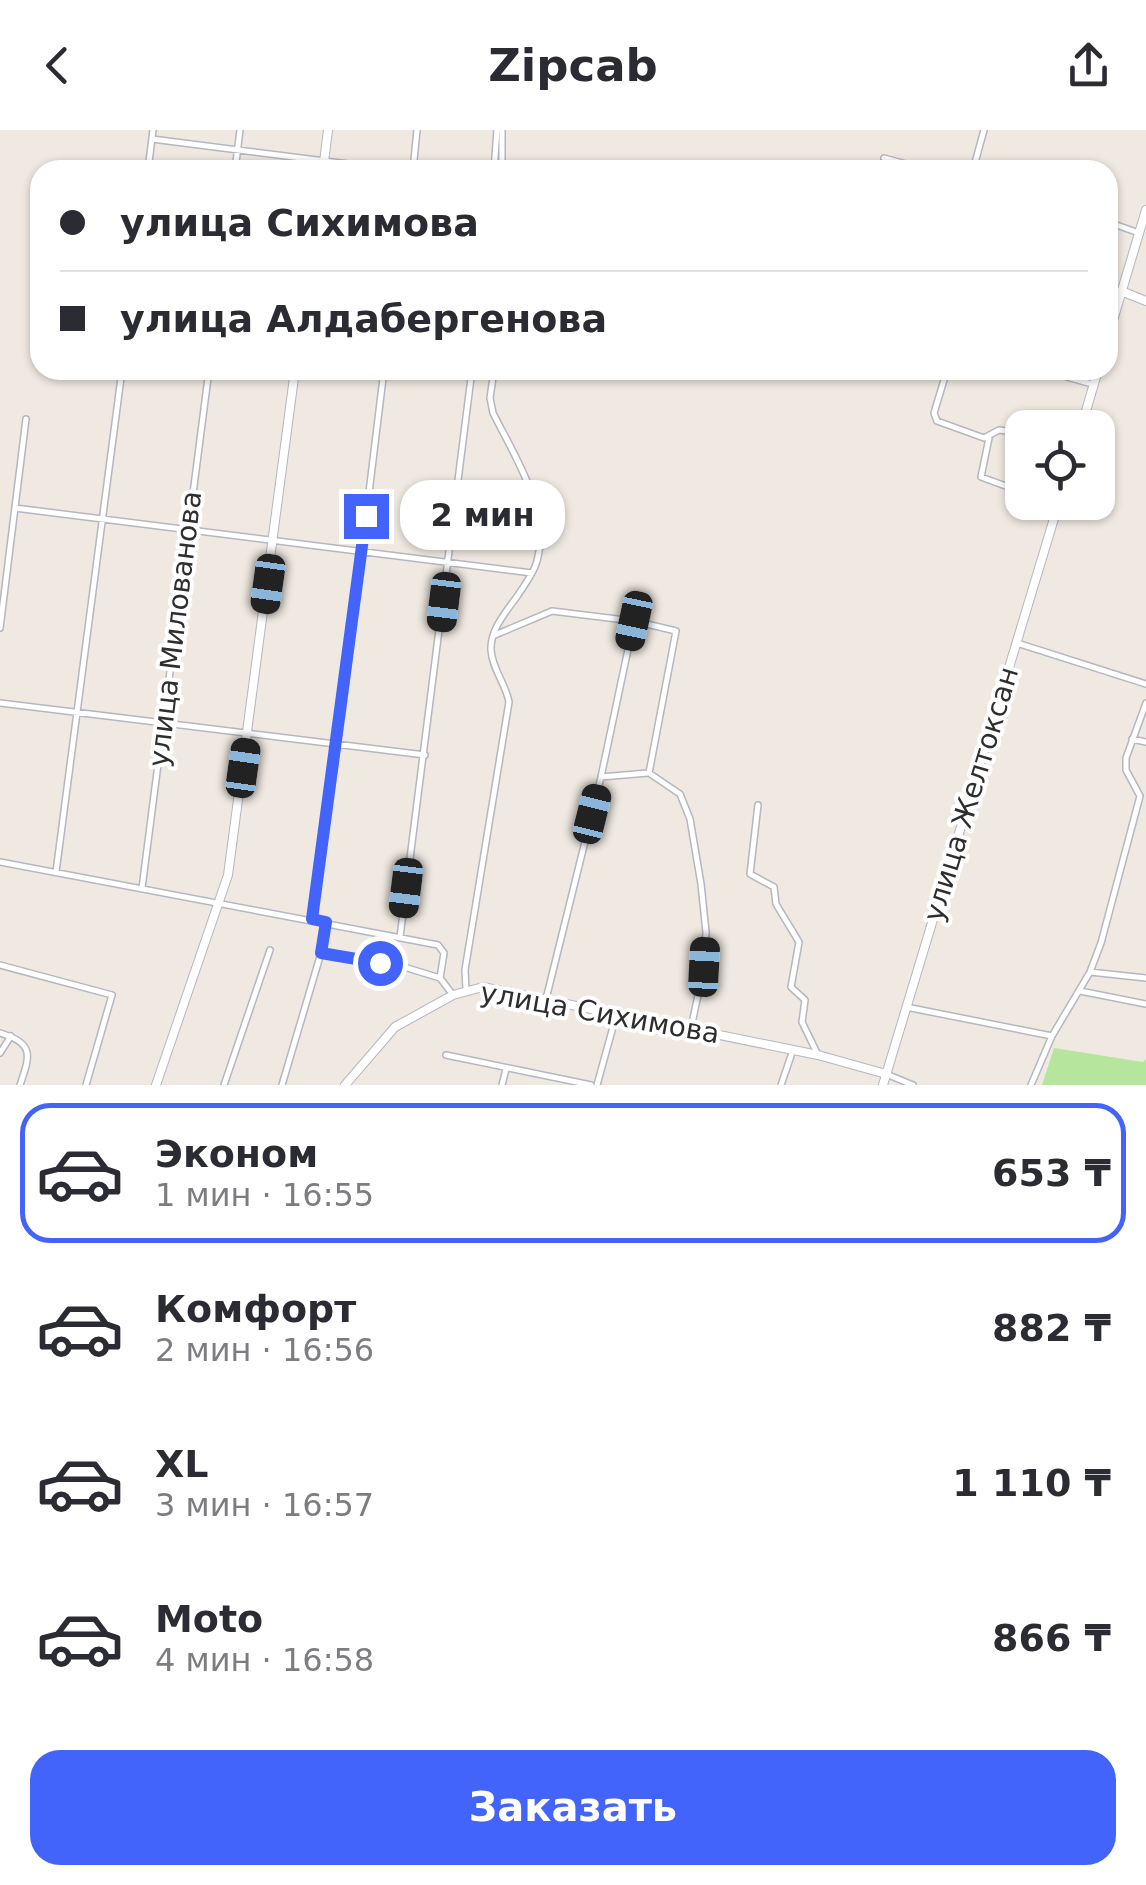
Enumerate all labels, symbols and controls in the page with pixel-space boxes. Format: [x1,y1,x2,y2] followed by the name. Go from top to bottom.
[30,38,85,93] icon: back
[1061,38,1116,93] icon: share
[488,39,658,92] text: Zipcab
[120,201,479,245] text: улица Сихимова
[120,297,607,341] text: улица Алдабергенова
[1005,410,1115,520] map controls
[1005,410,1115,520] button: locate
[401,481,566,551] callout: 2 мин
[142,489,208,769] street label: улица Милованова
[344,494,389,539] route end
[430,496,535,534] text: 2 мин
[249,552,287,616] car
[425,570,463,634] car
[613,589,655,653] car
[917,663,1025,925] street label: улица Желтоксан
[224,736,262,800] car
[570,781,614,847] car
[387,856,425,920] car
[687,936,721,998] car
[358,941,403,986] route start
[478,976,722,1050] street label: улица Сихимова
[35,1128,125,1218] icon: car
[155,1132,318,1176] text: Эконом
[992,1151,1111,1195] text: 653 ₸
[155,1176,374,1214] text: 1 мин · 16:55
[35,1283,125,1373] icon: car
[155,1287,356,1331] text: Комфорт
[992,1306,1111,1350] text: 882 ₸
[155,1331,374,1369] text: 2 мин · 16:56
[35,1438,125,1528] icon: car
[155,1442,209,1486] text: XL
[952,1461,1111,1505] text: 1 110 ₸
[155,1486,374,1524] text: 3 мин · 16:57
[35,1593,125,1683] icon: car
[155,1597,263,1641] text: Moto
[992,1616,1111,1660] text: 866 ₸
[155,1641,374,1679] text: 4 мин · 16:58
[30,1750,1116,1865] button: Заказать

